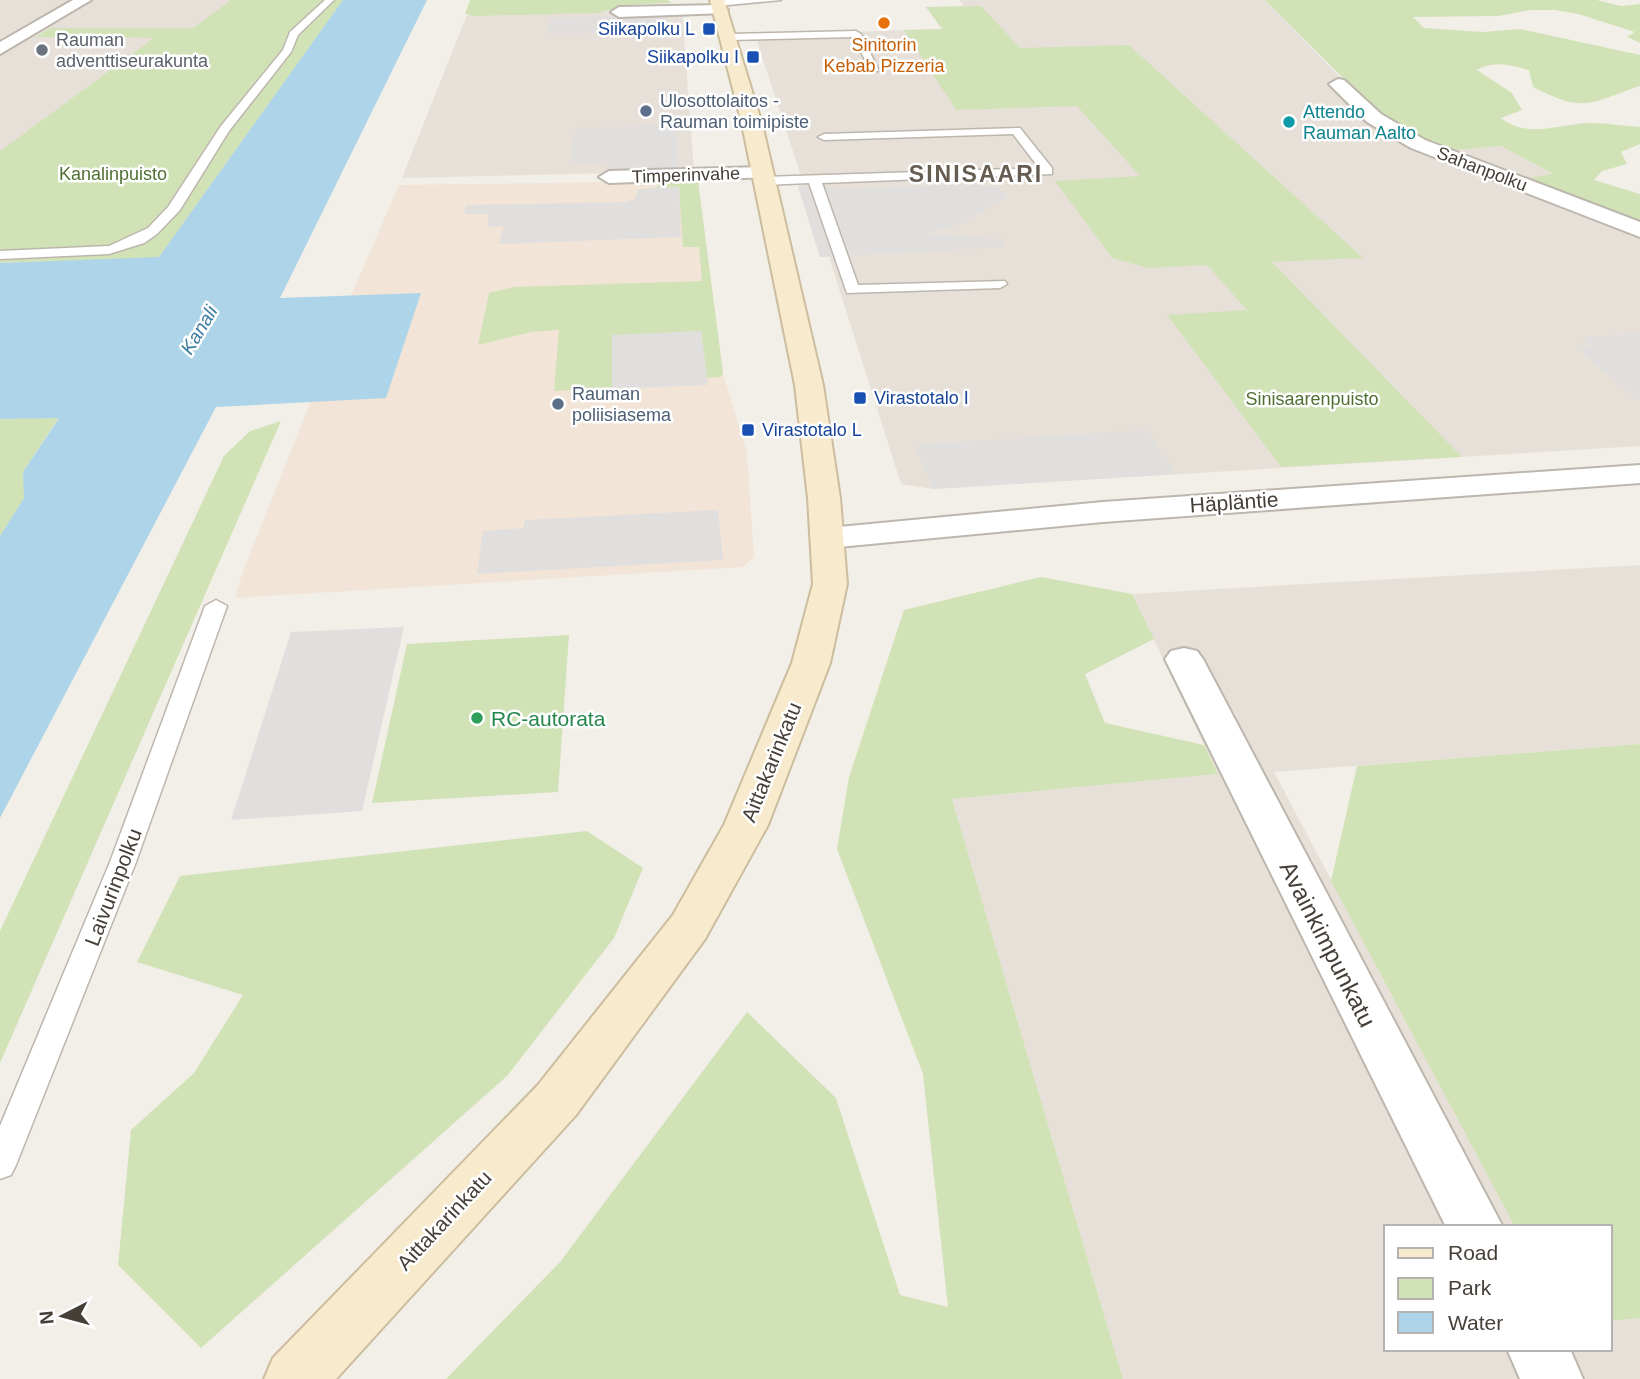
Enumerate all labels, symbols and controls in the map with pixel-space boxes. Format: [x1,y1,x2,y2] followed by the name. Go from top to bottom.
[876,15,892,31] marker: Sinitorin Kebab Pizzeria
[598,19,695,39] place label: Siikapolku L
[701,21,717,37] marker: Siikapolku L
[56,30,209,71] place label: Rauman adventtiseurakunta
[823,35,946,76] place label: Sinitorin Kebab Pizzeria
[34,42,50,58] marker: Rauman adventtiseurakunta
[647,47,739,67] place label: Siikapolku I
[745,49,761,65] marker: Siikapolku I
[660,91,809,132] place label: Ulosottolaitos - Rauman toimipiste
[1303,102,1416,143] place label: Attendo Rauman Aalto
[638,103,654,119] marker: Ulosottolaitos - Rauman toimipiste
[1281,114,1297,130] marker: Attendo Rauman Aalto
[1434,143,1530,195] street label: Sahanpolku
[909,161,1043,187] district label: SINISAARI
[631,163,741,187] street label: Timperinvahe
[59,164,167,184] park label: Kanalinpuisto
[176,301,222,358] water label: Kanali
[572,384,672,425] place label: Rauman poliisiasema
[874,388,969,408] place label: Virastotalo I
[1245,389,1379,409] park label: Sinisaarenpuisto
[852,390,868,406] marker: Virastotalo I
[550,396,566,412] marker: Rauman poliisiasema
[762,420,862,440] place label: Virastotalo L
[740,422,756,438] marker: Virastotalo L
[1189,487,1279,517] street label: Häpläntie
[737,699,805,825] street label: Aittakarinkatu
[491,707,606,730] place label: RC-autorata
[469,710,485,726] marker: RC-autorata
[80,825,146,949] street label: Laivurinpolku
[1275,857,1381,1031] street label: Avainkimpunkatu
[392,1166,496,1274] street label: Aittakarinkatu
[1384,1225,1612,1351] legend
[1448,1241,1498,1264] text: Road
[1448,1276,1492,1299] text: Park
[28,1281,98,1351] north arrow
[35,1310,58,1326] text: N
[1448,1311,1503,1334] text: Water

